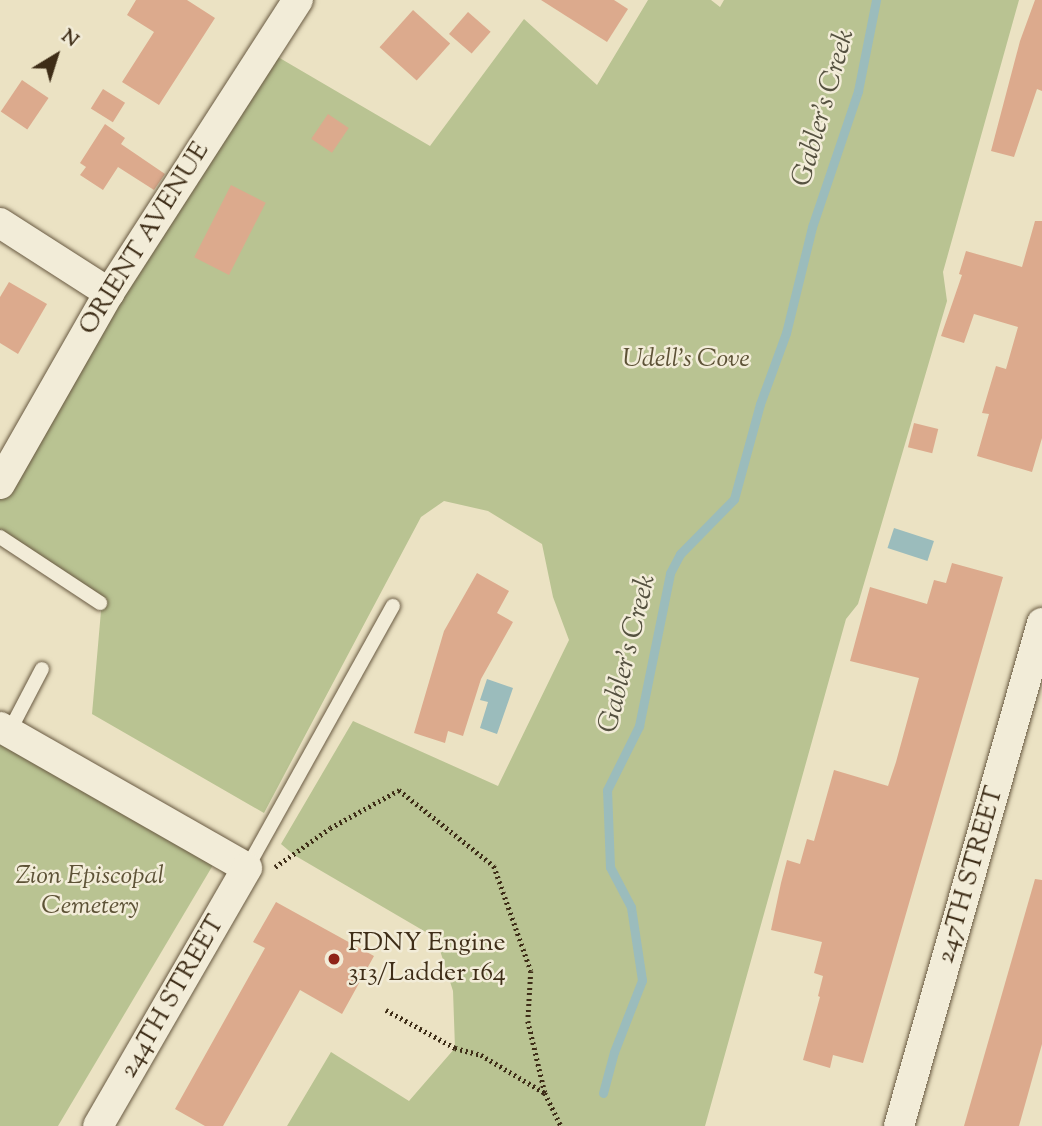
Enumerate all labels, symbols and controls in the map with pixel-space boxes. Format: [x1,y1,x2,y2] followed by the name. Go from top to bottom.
[21,21,91,91] north arrow
[55,24,84,54] text: N
[786,25,862,191] water label: Gabler’s Creek
[73,137,217,341] street label: ORIENT AVENUE
[622,344,750,376] park label: Udell's Cove
[592,571,664,737] water label: Gabler’s Creek
[931,783,1011,967] street label: 247TH STREET
[15,861,165,922] park label: Zion Episcopal Cemetery
[114,910,232,1084] street label: 244TH STREET
[348,928,506,990] place label: FDNY Engine 313/Ladder 164
[326,951,342,967] marker: FDNY Engine 313/Ladder 164

